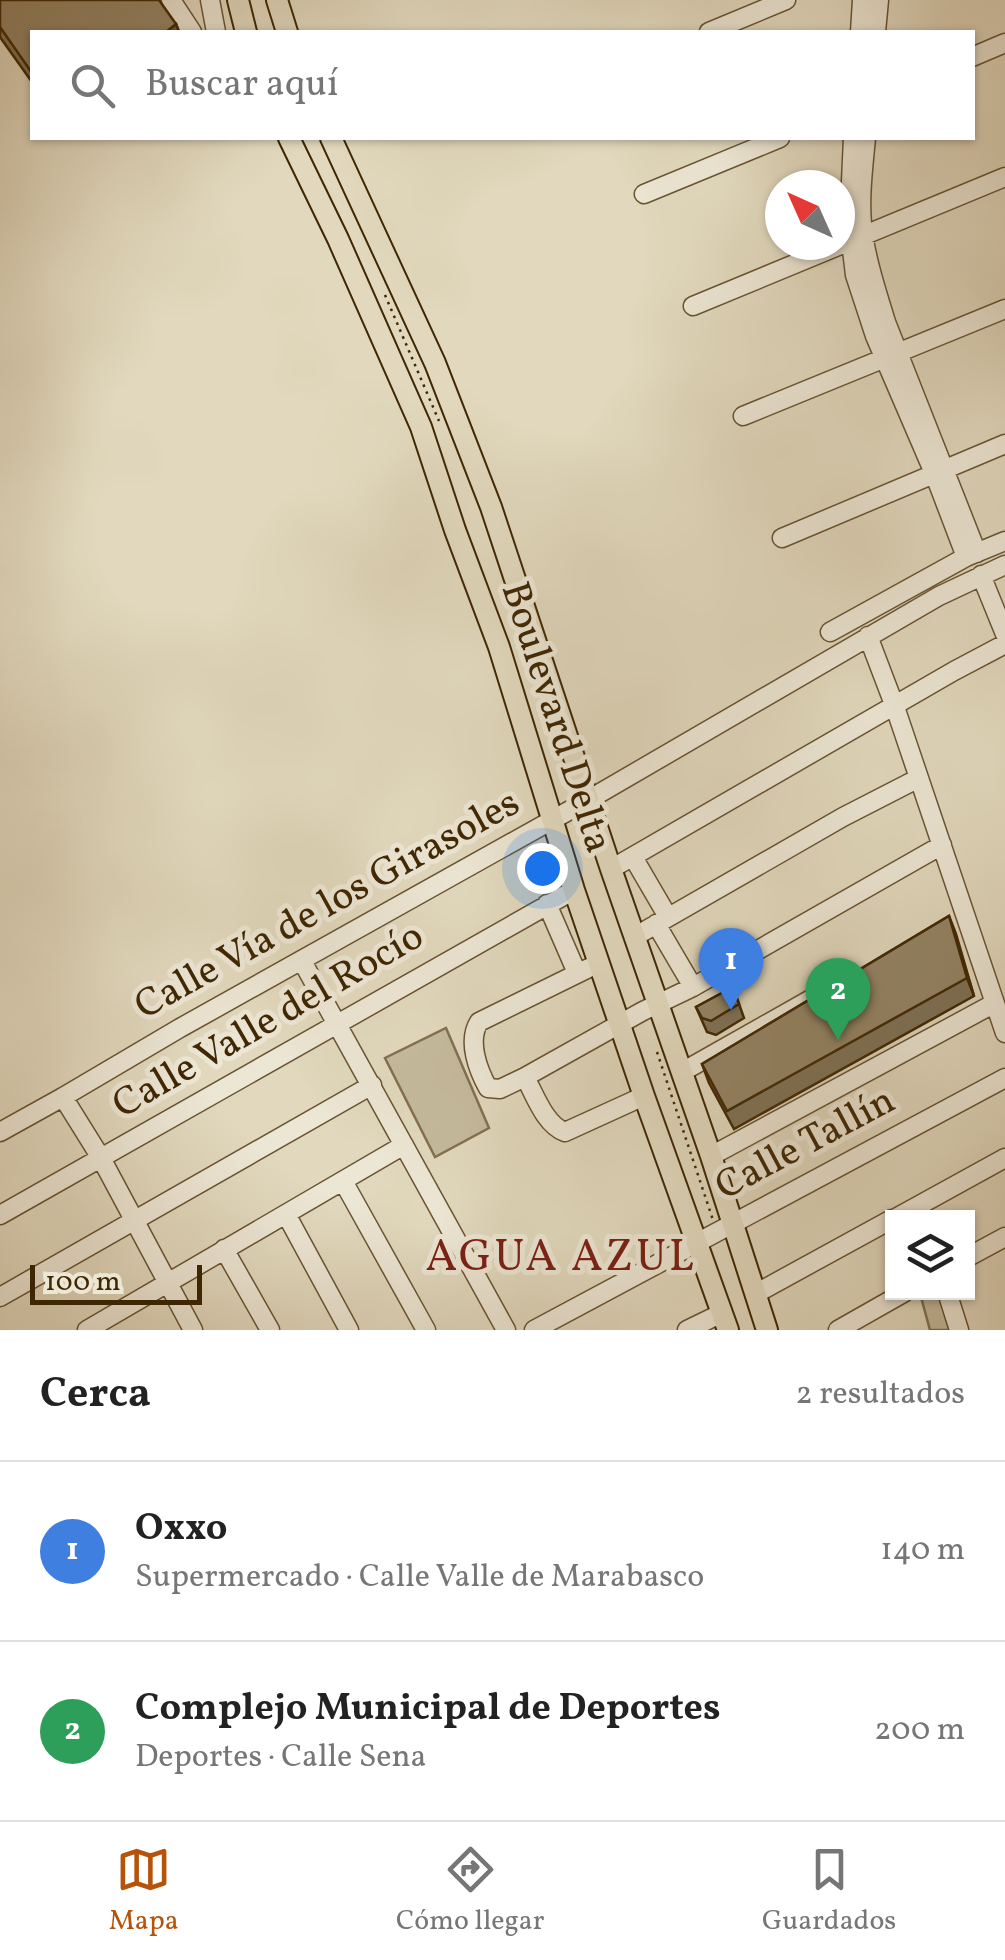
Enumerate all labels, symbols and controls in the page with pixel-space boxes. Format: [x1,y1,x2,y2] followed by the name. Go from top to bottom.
[30,30,975,140] search box
[65,58,120,113] icon: search
[145,59,338,112] text: Buscar aquí
[765,170,855,260] north arrow
[485,575,625,861] street label: Boulevard Delta
[125,777,531,1035] street label: Calle Vía de los Girasoles
[517,843,568,894] your location
[103,910,435,1134] street label: Calle Valle del Rocío
[698,928,764,1010] pin: 1
[806,958,870,1040] pin: 2
[706,1074,906,1216] street label: Calle Tallín
[885,1210,975,1300] map controls
[885,1210,975,1300] button: layers
[425,1227,697,1290] district label: AGUA AZUL
[30,1260,202,1304] scale bar
[45,1263,120,1302] text: 100 m
[40,1366,151,1425] text: Cerca
[796,1373,965,1417] text: 2 resultados
[135,1503,227,1556] text: Oxxo
[66,1529,79,1573] text: 1
[880,1529,965,1573] text: 140 m
[135,1556,704,1600] text: Supermercado · Calle Valle de Marabasco
[135,1683,720,1736] text: Complejo Municipal de Deportes
[64,1709,81,1753] text: 2
[874,1709,965,1753] text: 200 m
[135,1736,427,1780] text: Deportes · Calle Sena
[109,1842,179,1941] tab: Mapa
[396,1842,545,1941] tab: Cómo llegar
[762,1842,896,1941] tab: Guardados

